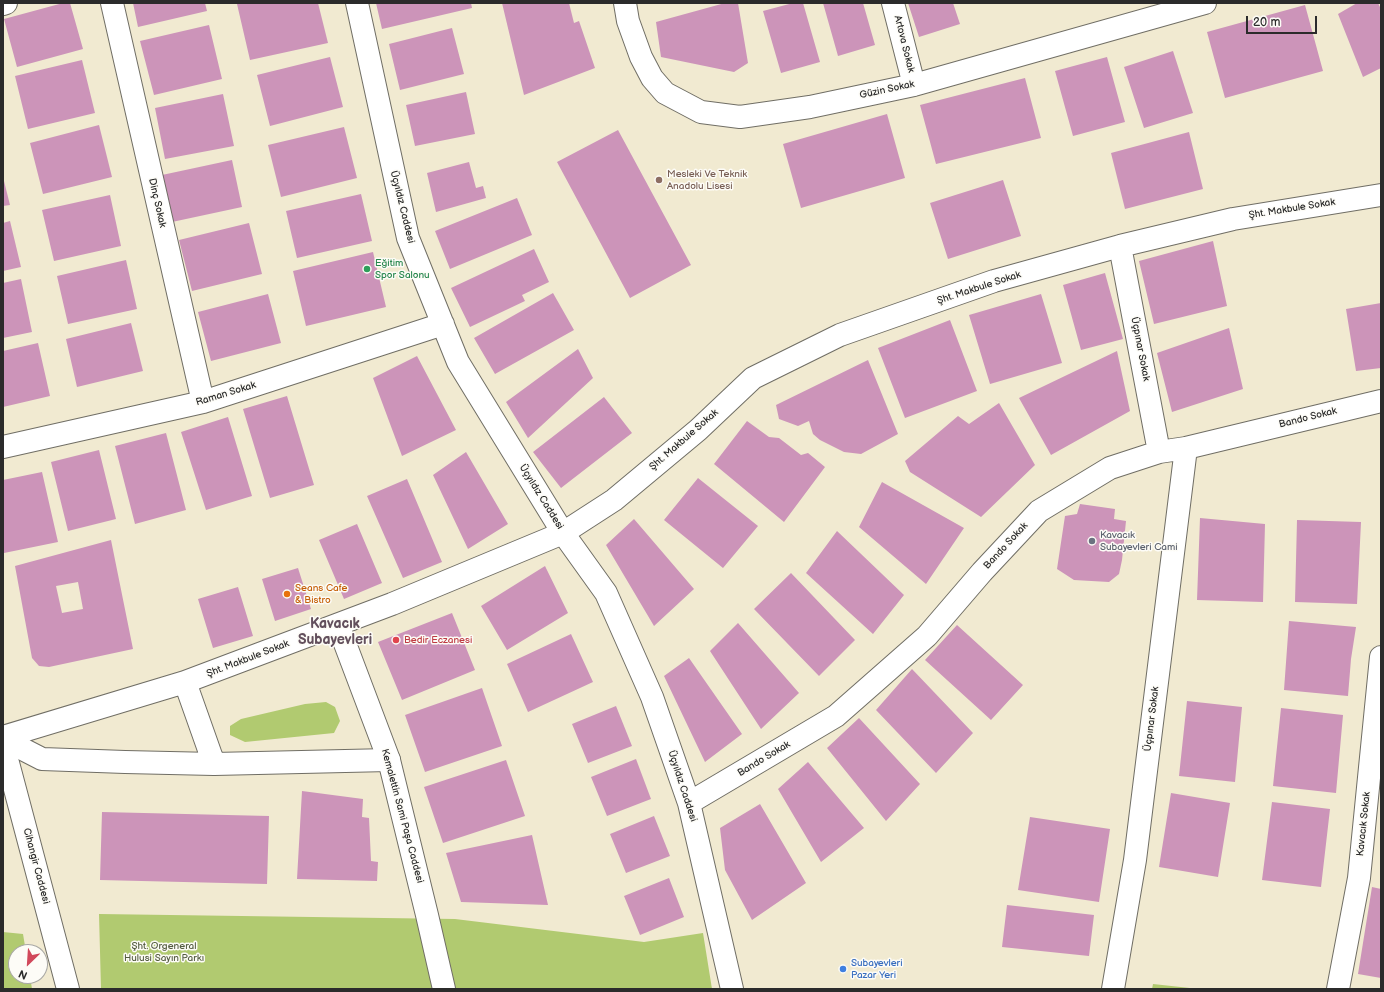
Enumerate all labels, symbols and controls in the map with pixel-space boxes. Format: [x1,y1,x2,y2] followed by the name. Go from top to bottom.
[1248,8,1319,34] scale bar
[891,14,917,74] street label: Artova Sokak
[1253,15,1280,30] text: 20 m
[859,78,915,102] street label: Güzin Sokak
[667,168,747,192] place label: Mesleki Ve Teknik Anadolu Lisesi
[387,169,417,245] street label: Üçyıldız Caddesi
[654,175,664,185] marker: Mesleki Ve Teknik Anadolu Lisesi
[145,177,169,229] street label: Dinç Sokak
[1248,196,1336,222] street label: Şht. Makbule Sokak
[375,257,430,280] place label: Eğitim Spor Salonu
[362,264,372,274] marker: Eğitim Spor Salonu
[936,269,1022,307] street label: Şht. Makbule Sokak
[1128,316,1152,382] street label: Üçpınar Sokak
[195,379,257,409] street label: Raman Sokak
[1278,405,1338,431] street label: Bando Sokak
[647,407,721,473] street label: Şht. Makbule Sokak
[516,462,566,532] street label: Üçyıldız Caddesi
[981,520,1031,572] street label: Bando Sokak
[1100,529,1178,552] place label: Kavacık Subayevleri Cami
[1087,536,1097,546] marker: Kavacık Subayevleri Cami
[295,582,347,606] place label: Seans Cafe & Bistro
[282,589,292,599] marker: Seans Cafe & Bistro
[298,616,372,648] district label: Kavacık Subayevleri
[404,634,472,646] place label: Bedir Eczanesi
[391,635,401,645] marker: Bedir Eczanesi
[205,638,291,680] street label: Şht. Makbule Sokak
[1142,686,1162,752] street label: Üçpınar Sokak
[736,739,792,779] street label: Bando Sokak
[378,748,426,884] street label: Kemalettin Sami Paşa Caddesi
[665,749,699,823] street label: Üçyıldız Caddesi
[1355,791,1373,857] street label: Kavacık Sokak
[20,827,52,905] street label: Cihangir Caddesi
[124,940,204,964] park label: Şht. Orgeneral Hulusi Sayın Parkı
[8,944,48,984] north arrow
[851,957,903,980] place label: Subayevleri Pazar Yeri
[838,964,848,974] marker: Subayevleri Pazar Yeri
[17,967,30,982] text: N

